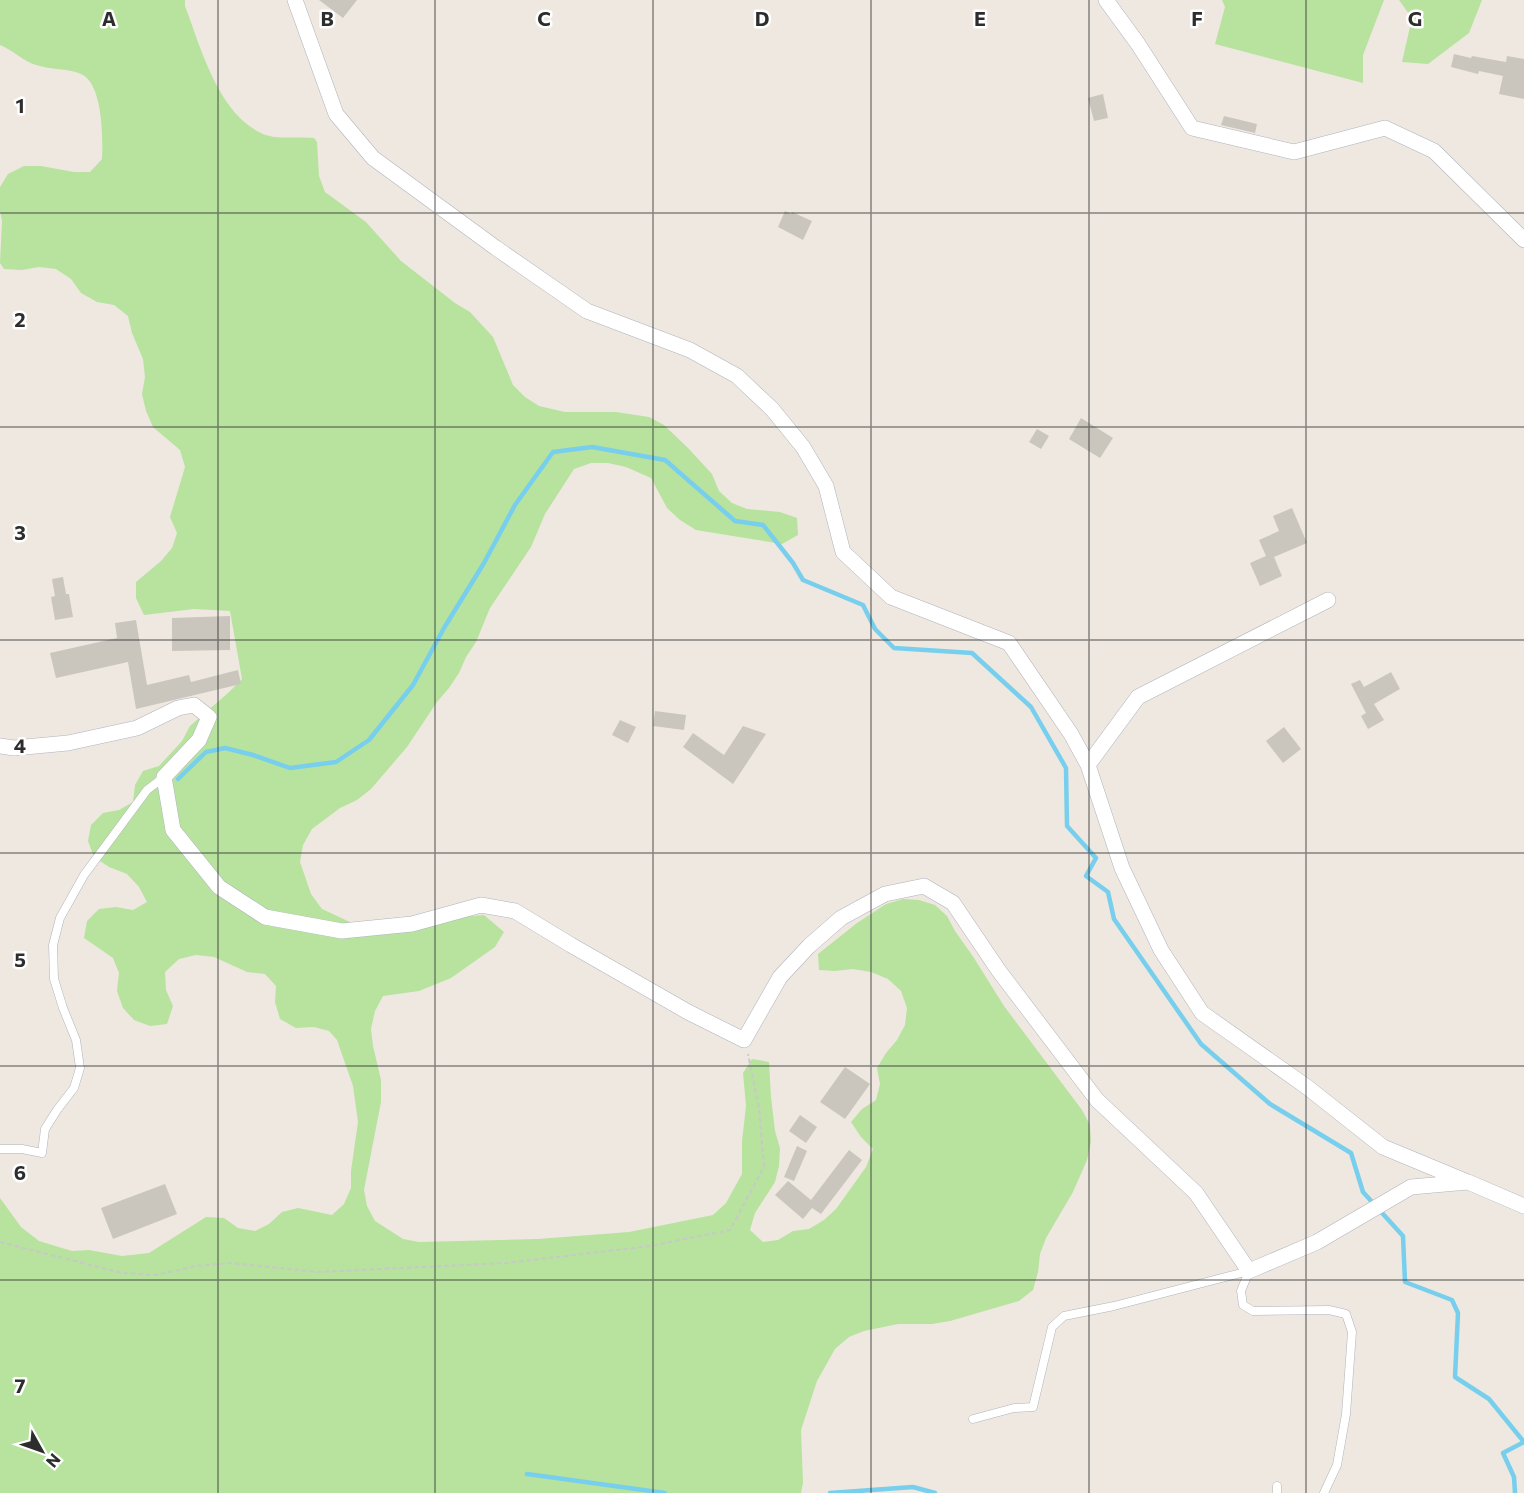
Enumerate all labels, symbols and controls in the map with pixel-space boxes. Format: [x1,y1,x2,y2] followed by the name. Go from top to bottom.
[102,6,116,30] text: A
[320,6,334,30] text: B
[537,6,551,30] text: C
[755,6,769,30] text: D
[974,6,986,30] text: E
[1191,6,1203,30] text: F
[1408,6,1422,30] text: G
[15,93,25,117] text: 1
[14,307,26,331] text: 2
[14,520,26,544] text: 3
[14,733,26,757] text: 4
[14,947,26,971] text: 5
[14,1160,26,1184] text: 6
[15,1373,26,1397] text: 7
[12,1421,72,1481] north arrow
[43,1450,65,1472] text: N

